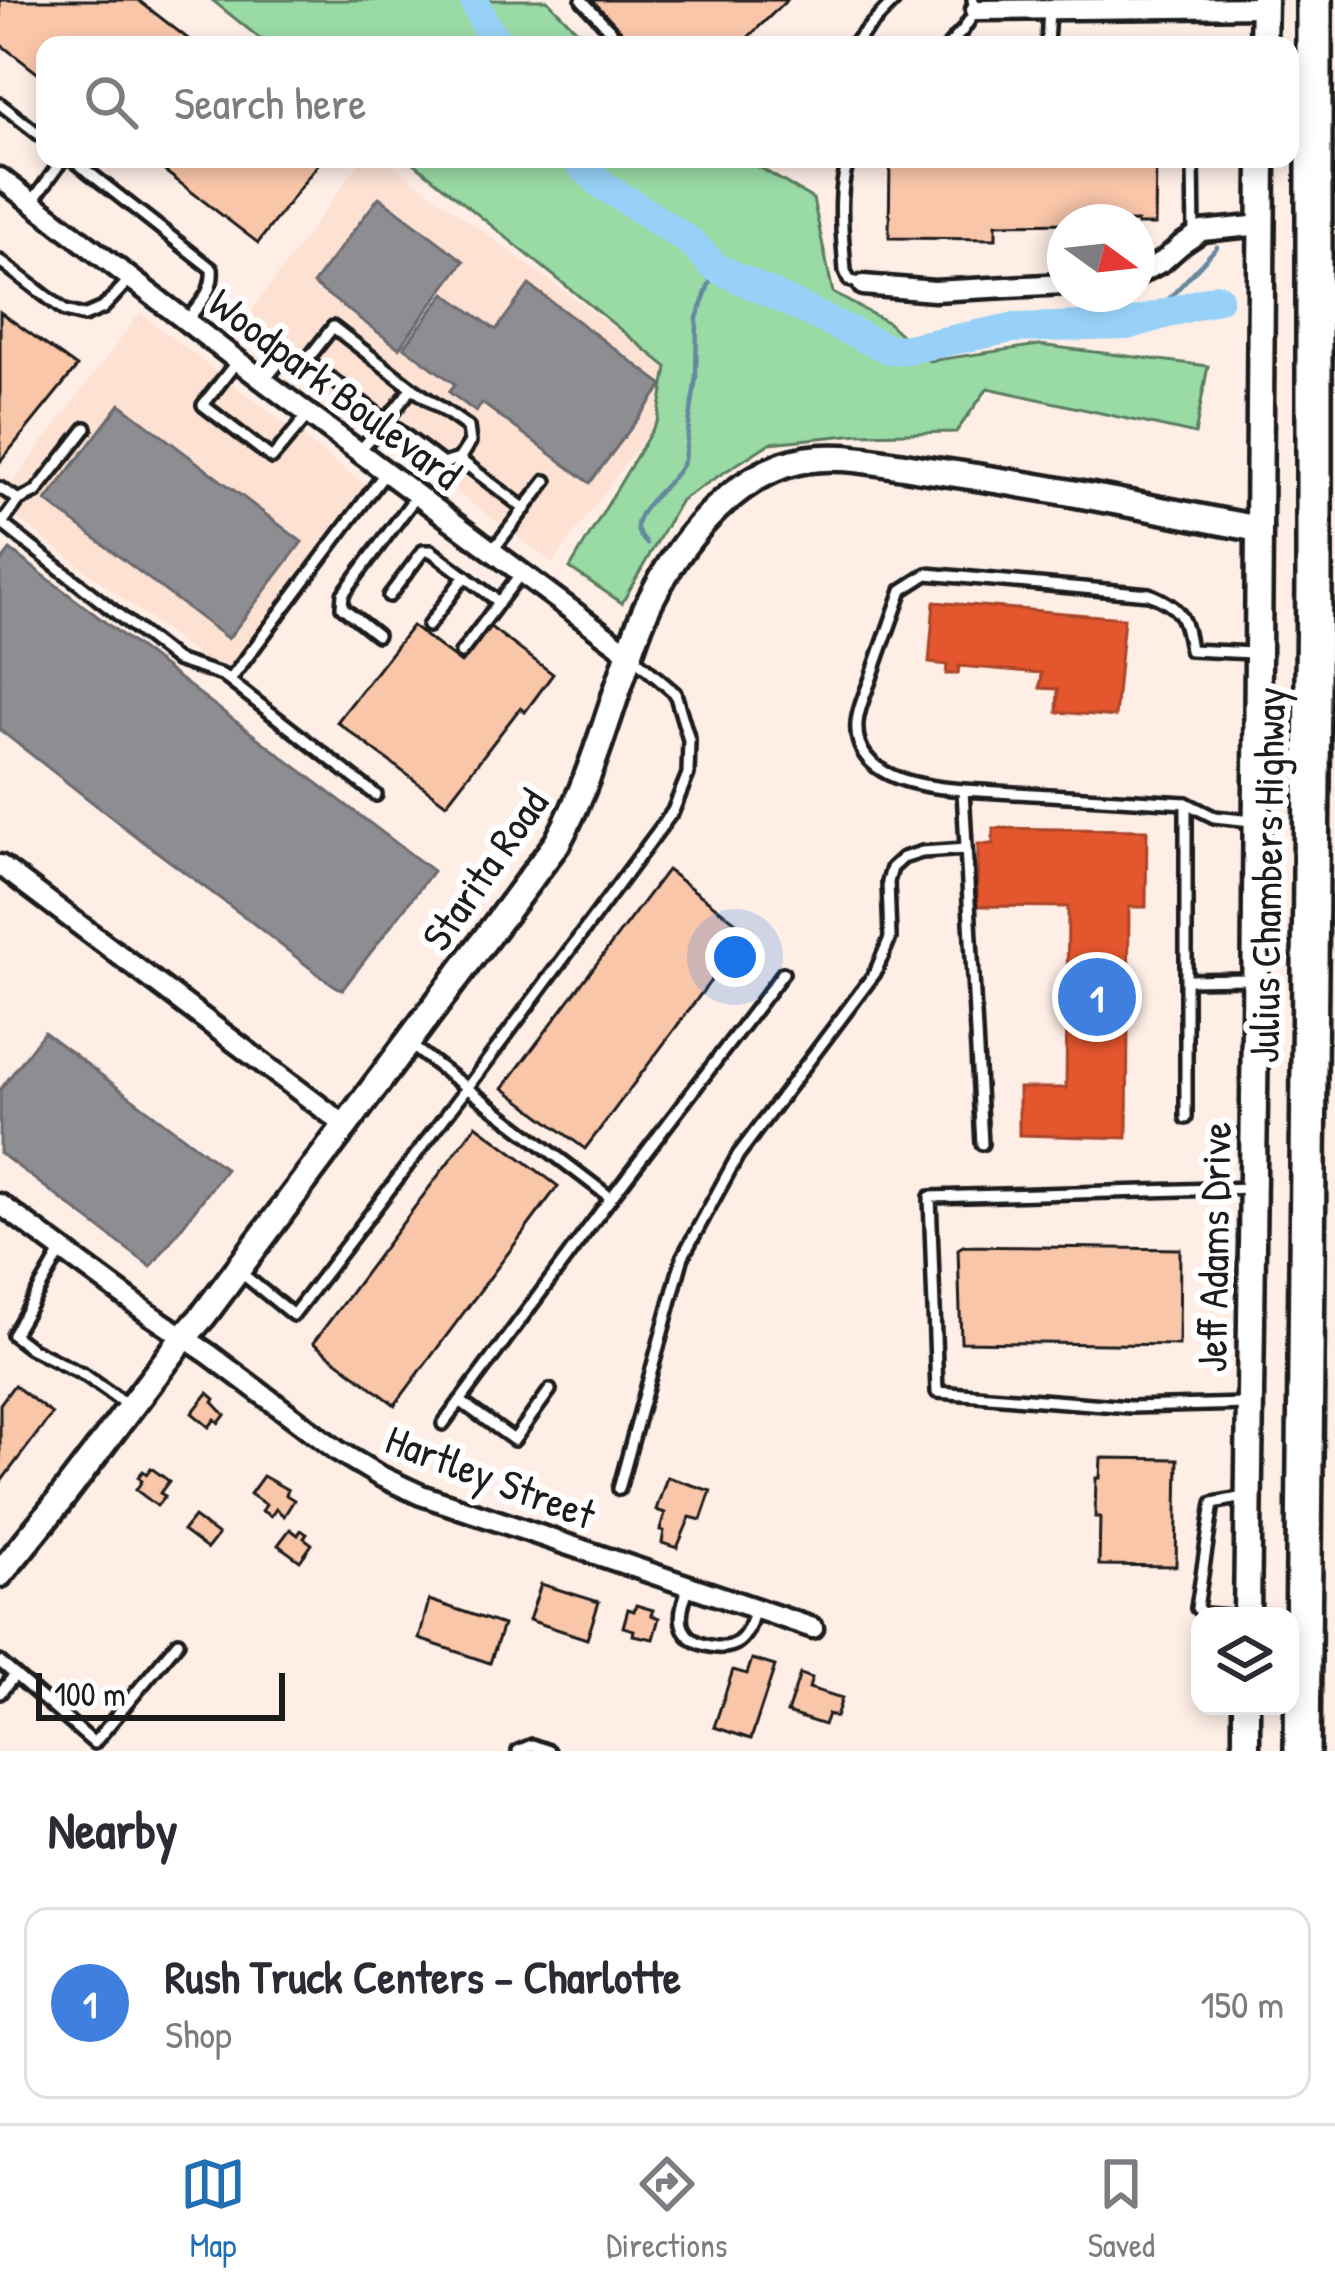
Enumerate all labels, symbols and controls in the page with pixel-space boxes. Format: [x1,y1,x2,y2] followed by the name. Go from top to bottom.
[36,36,1299,168] search box
[78,69,144,135] icon: search
[174,72,366,133] text: Search here
[1047,204,1155,312] north arrow
[198,274,474,502] street label: Woodpark Boulevard
[1234,686,1298,1064] street label: Julius Chambers Highway
[408,777,560,961] street label: Starita Road
[705,927,765,987] your location
[1058,952,1136,1042] pin: 1
[1182,1121,1244,1373] street label: Jeff Adams Drive
[378,1410,604,1542] street label: Hartley Street
[1191,1607,1299,1715] map controls
[1191,1607,1299,1715] button: layers
[36,1667,285,1720] scale bar
[54,1672,126,1716] text: 100 m
[48,1795,178,1864] text: Nearby
[165,1946,681,2007] text: Rush Truck Centers – Charlotte
[83,1977,97,2030] text: 1
[1200,1977,1284,2030] text: 150 m
[165,2007,232,2060] text: Shop
[180,2151,246,2267] tab: Map
[606,2151,728,2267] tab: Directions
[1088,2151,1155,2267] tab: Saved

